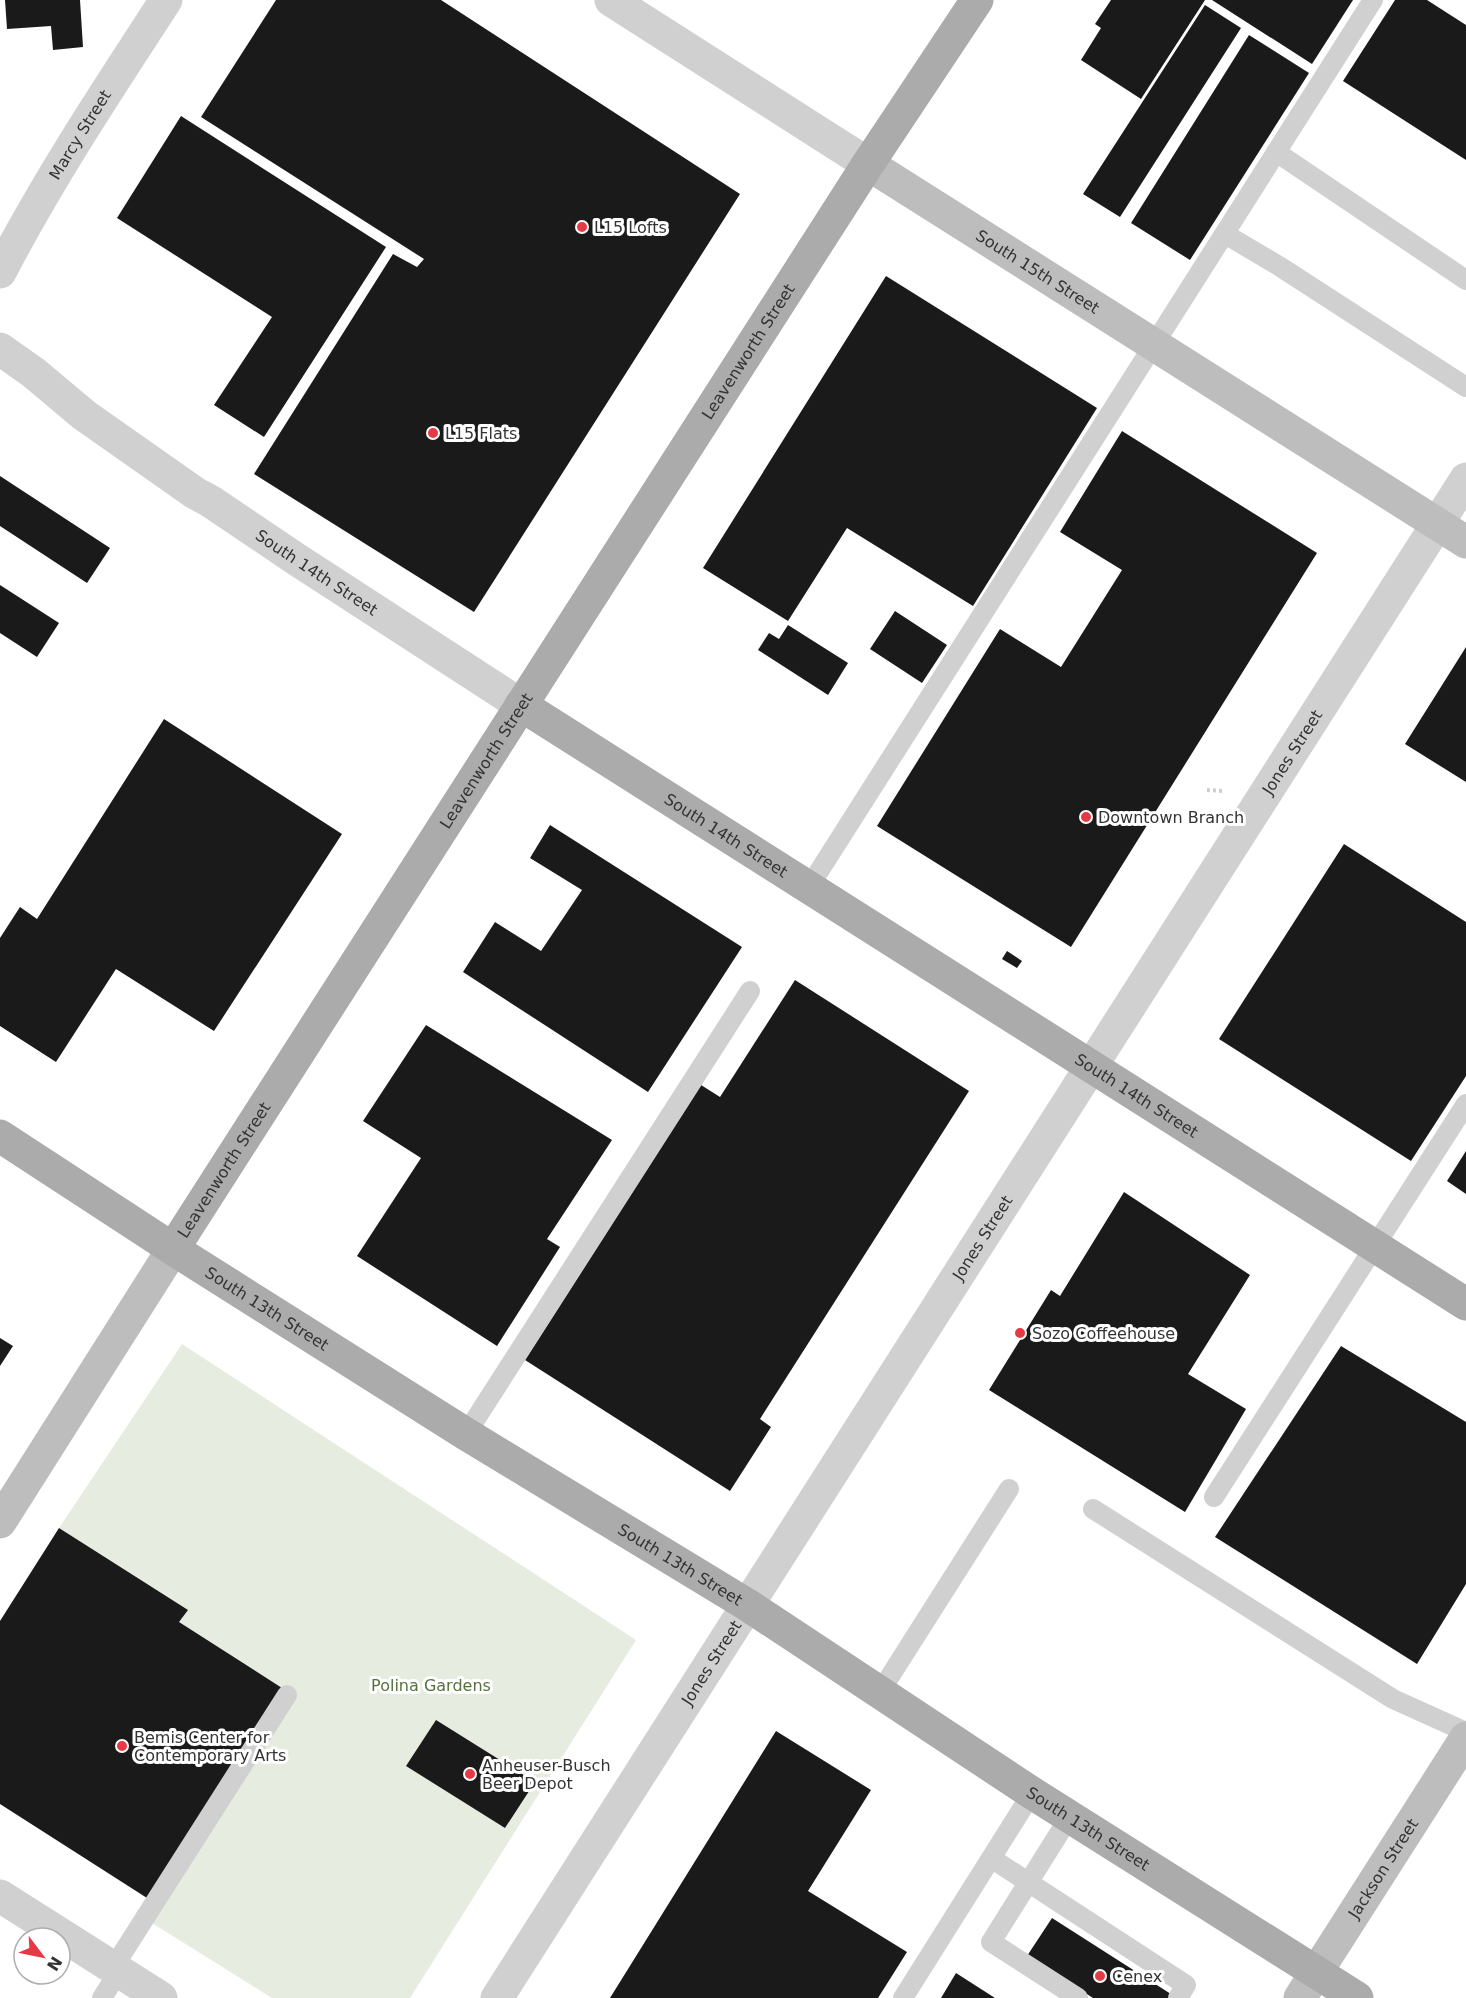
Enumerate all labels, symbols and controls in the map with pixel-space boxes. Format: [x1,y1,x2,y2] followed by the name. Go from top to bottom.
[45,86,115,183] street label: Marcy Street
[594,218,667,237] place label: L15 Lofts
[575,220,589,234] marker: L15 Lofts
[973,225,1103,317] street label: South 15th Street
[698,280,798,423] street label: Leavenworth Street
[445,424,517,443] place label: L15 Flats
[426,426,440,440] marker: L15 Flats
[252,525,381,619] street label: South 14th Street
[435,689,536,832] street label: Leavenworth Street
[1257,706,1326,799] street label: Jones Street
[661,789,791,881] street label: South 14th Street
[1098,808,1244,827] place label: Downtown Branch
[1079,810,1093,824] marker: Downtown Branch
[1072,1049,1202,1141] street label: South 14th Street
[173,1098,274,1241] street label: Leavenworth Street
[948,1192,1016,1284] street label: Jones Street
[202,1262,332,1354] street label: South 13th Street
[1032,1324,1175,1343] place label: Sozo Coffeehouse
[1013,1326,1027,1340] marker: Sozo Coffeehouse
[615,1519,746,1609] street label: South 13th Street
[677,1617,745,1709] street label: Jones Street
[371,1676,491,1695] park label: Polina Gardens
[134,1728,286,1765] place label: Bemis Center for Contemporary Arts
[115,1739,129,1753] marker: Bemis Center for Contemporary Arts
[482,1756,611,1793] place label: Anheuser-Busch Beer Depot
[463,1767,477,1781] marker: Anheuser-Busch Beer Depot
[1023,1783,1153,1874] street label: South 13th Street
[1343,1815,1422,1922] street label: Jackson Street
[12,1926,72,1986] north arrow
[43,1953,66,1974] text: N
[1112,1967,1162,1986] place label: Cenex
[1093,1969,1107,1983] marker: Cenex

